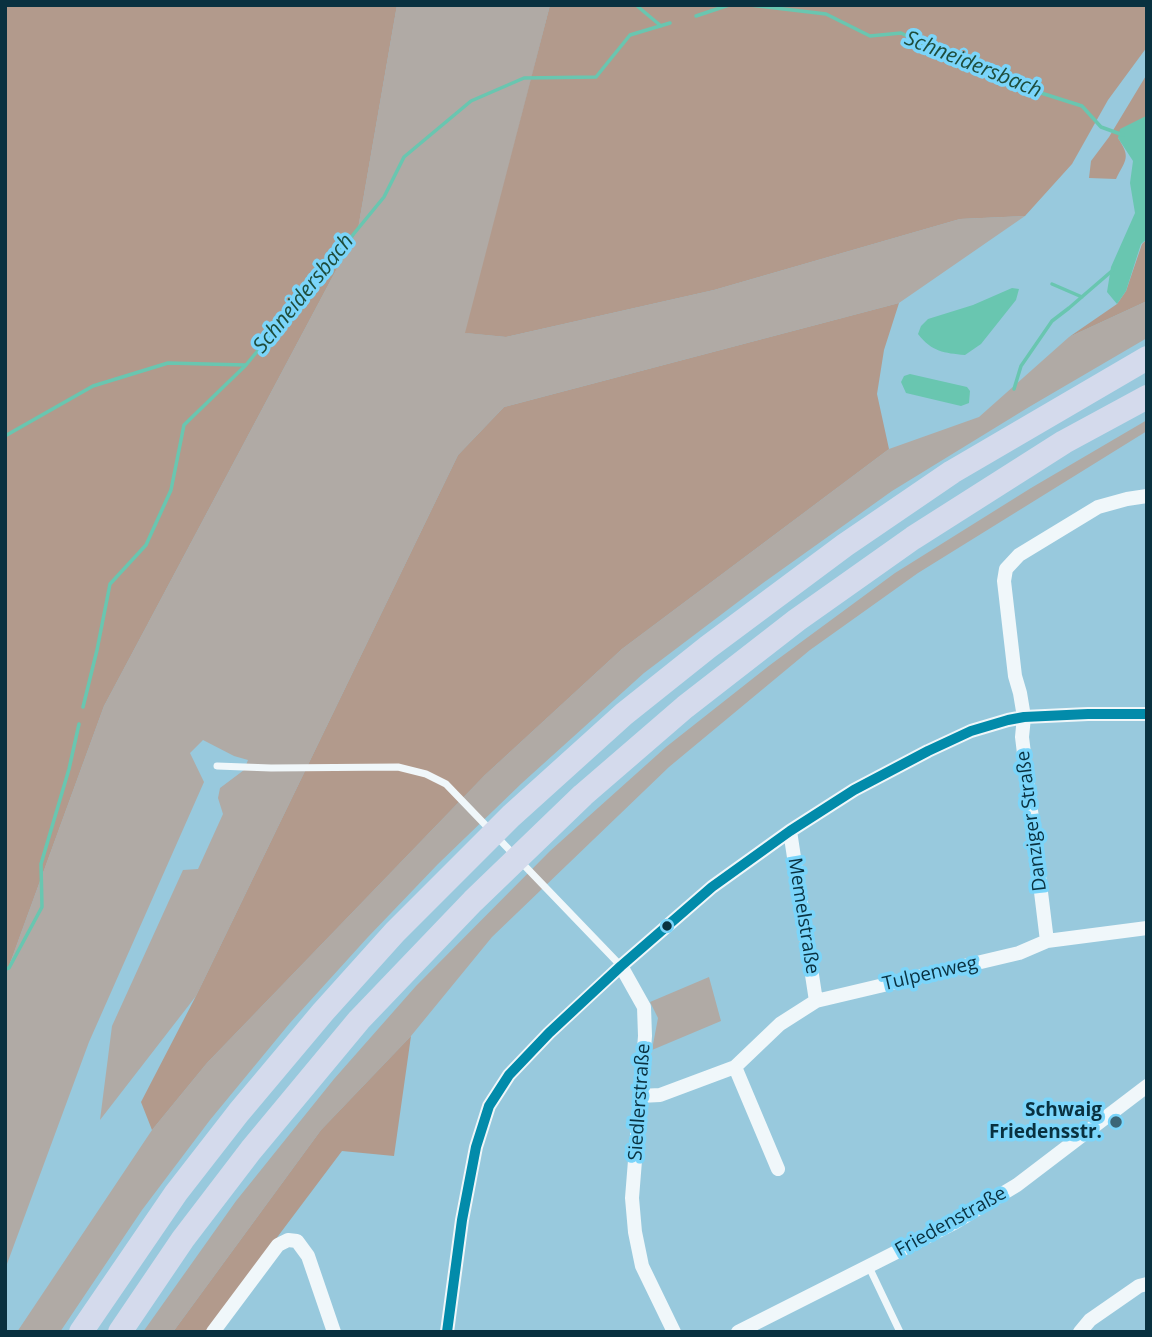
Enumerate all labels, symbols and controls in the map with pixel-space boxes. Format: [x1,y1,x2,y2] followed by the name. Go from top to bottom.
[901,26,1045,104] water label: Schneidersbach
[248,229,360,359] water label: Schneidersbach
[1012,749,1052,893] street label: Danziger Straße
[783,856,823,976] street label: Memelstraße
[660,919,674,933] unlabelled marker
[880,952,980,996] street label: Tulpenweg
[625,1043,655,1161] street label: Siedlerstraße
[989,1100,1102,1144] place label: Schwaig Friedensstr.
[1108,1114,1124,1130] marker: Schwaig Friedensstr.
[891,1182,1011,1262] street label: Friedenstraße

